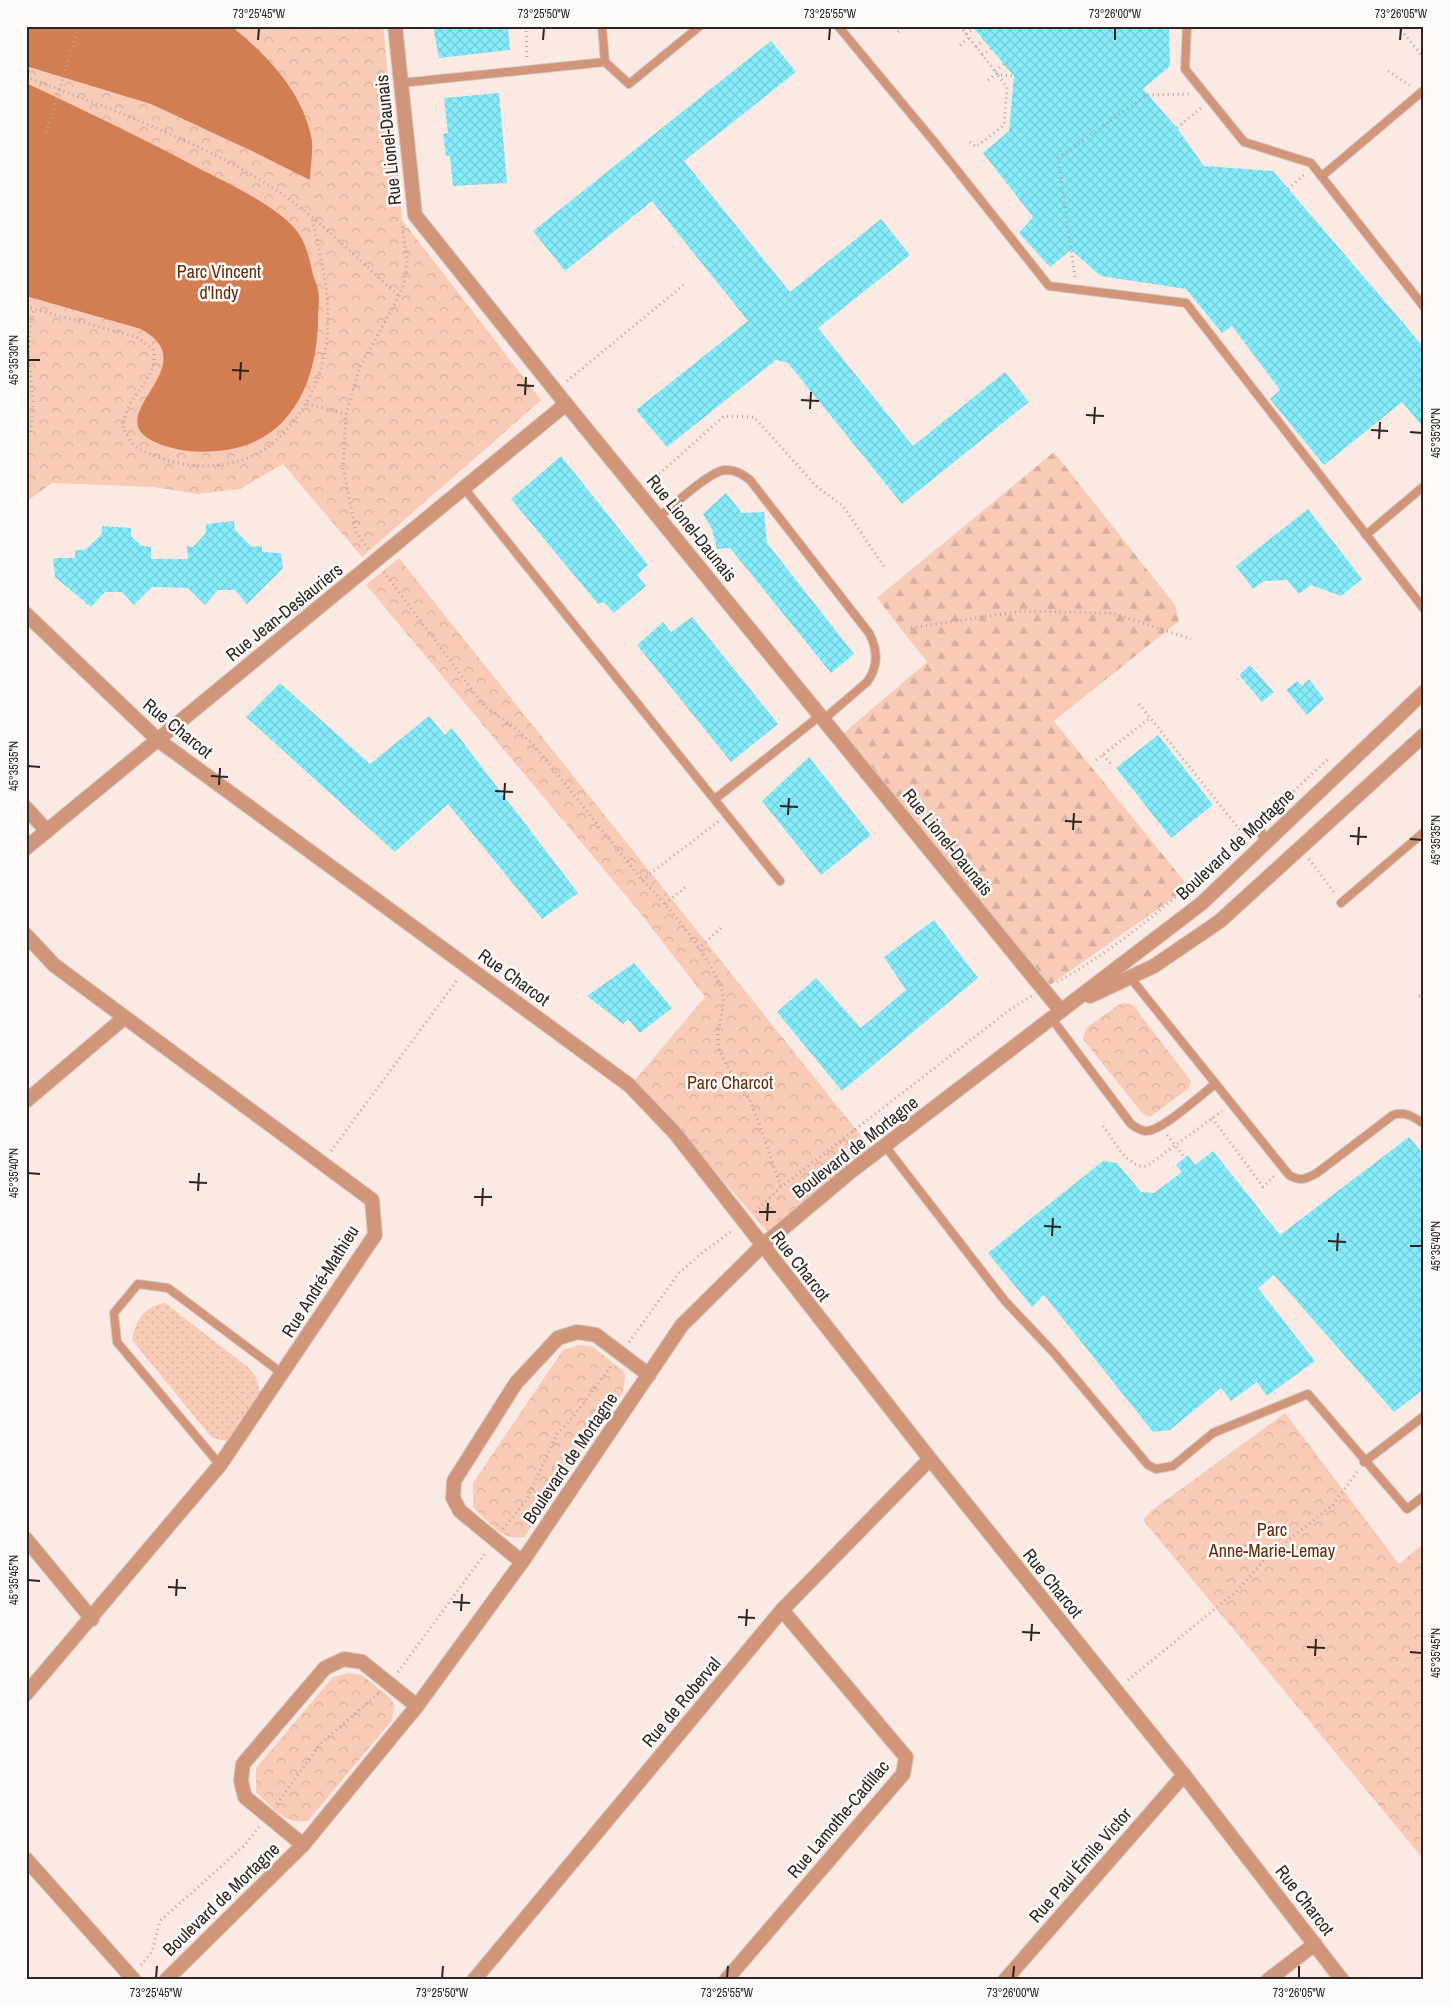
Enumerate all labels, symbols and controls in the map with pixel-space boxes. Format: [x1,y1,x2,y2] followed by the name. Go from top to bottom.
[233,6,286,22] text: 73°25'45"W
[518,6,571,22] text: 73°25'50"W
[804,6,857,22] text: 73°25'55"W
[1089,6,1142,22] text: 73°26'00"W
[1375,6,1428,22] text: 73°26'05"W
[369,73,407,207] street label: Rue Lionel-Daunais
[177,259,261,305] park label: Parc Vincent d'Indy
[6,335,22,385] text: 45°35'30"N
[1428,408,1444,458] text: 45°35'30"N
[641,469,743,587] street label: Rue Lionel-Daunais
[220,557,348,667] street label: Rue Jean-Deslauriers
[138,692,218,764] street label: Rue Charcot
[6,741,22,791] text: 45°35'35"N
[897,783,999,901] street label: Rue Lionel-Daunais
[1170,783,1300,905] street label: Boulevard de Mortagne
[1428,815,1444,865] text: 45°35'35"N
[473,943,555,1011] street label: Rue Charcot
[687,1070,773,1095] park label: Parc Charcot
[787,1090,923,1204] street label: Boulevard de Mortagne
[6,1148,22,1198] text: 45°35'40"N
[275,1220,365,1342] street label: Rue André-Mathieu
[1428,1221,1444,1271] text: 45°35'40"N
[766,1226,836,1306] street label: Rue Charcot
[517,1387,623,1529] street label: Boulevard de Mortagne
[1208,1517,1336,1563] park label: Parc Anne-Marie-Lemay
[1017,1543,1089,1623] street label: Rue Charcot
[6,1555,22,1605] text: 45°35'45"N
[1428,1628,1444,1678] text: 45°35'45"N
[636,1652,726,1752] street label: Rue de Roberval
[781,1755,895,1883] street label: Rue Lamothe-Cadillac
[1023,1802,1137,1928] street label: Rue Paul Émile Victor
[157,1837,285,1961] street label: Boulevard de Mortagne
[1270,1860,1340,1940] street label: Rue Charcot
[130,1985,183,2001] text: 73°25'45"W
[416,1985,469,2001] text: 73°25'50"W
[701,1985,754,2001] text: 73°25'55"W
[987,1985,1040,2001] text: 73°26'00"W
[1273,1985,1326,2001] text: 73°26'05"W

